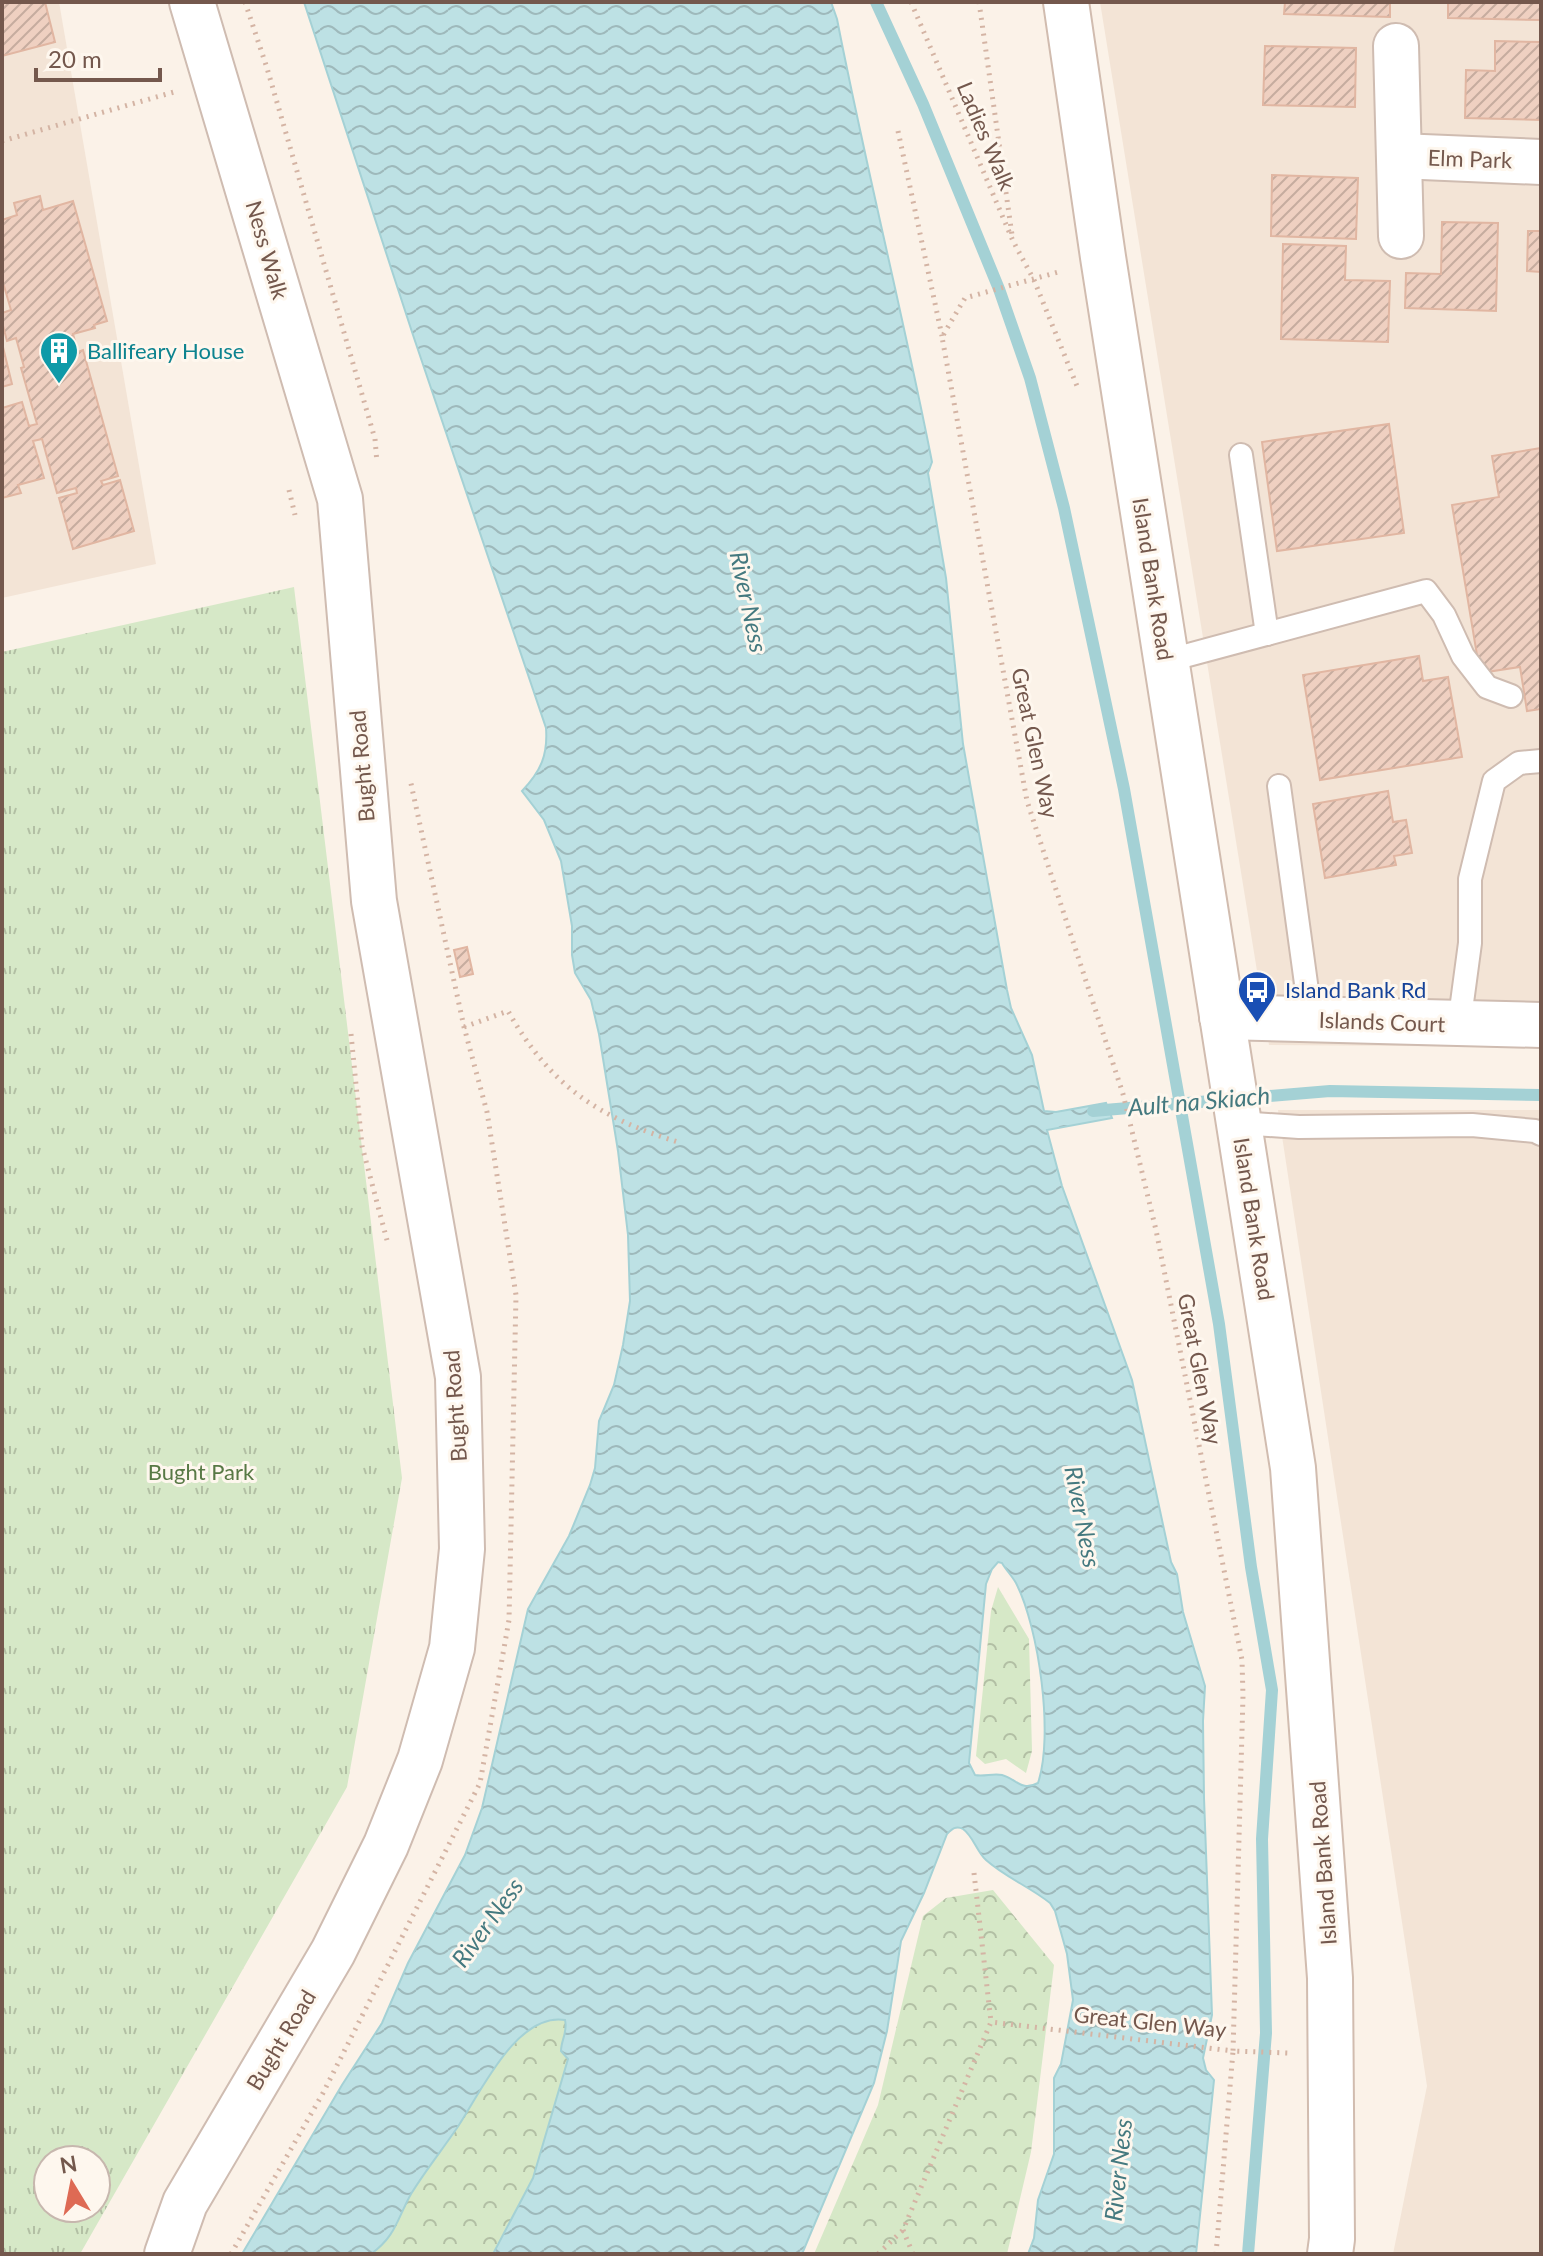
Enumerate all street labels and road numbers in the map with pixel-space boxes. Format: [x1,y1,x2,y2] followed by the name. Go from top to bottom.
[952,78,1022,195] street label: Ladies Walk
[1427,144,1514,173] street label: Elm Park
[241,197,295,303] street label: Ness Walk
[1127,496,1180,662] street label: Island Bank Road
[1006,665,1065,821] street label: Great Glen Way
[343,709,380,823] street label: Bught Road
[1318,1006,1446,1037] street label: Islands Court
[1228,1136,1281,1302] street label: Island Bank Road
[1173,1291,1228,1447] street label: Great Glen Way
[437,1349,472,1463] street label: Bught Road
[1303,1780,1342,1946] street label: Island Bank Road
[240,1985,321,2095] street label: Bught Road
[1072,2000,1228,2043] street label: Great Glen Way

